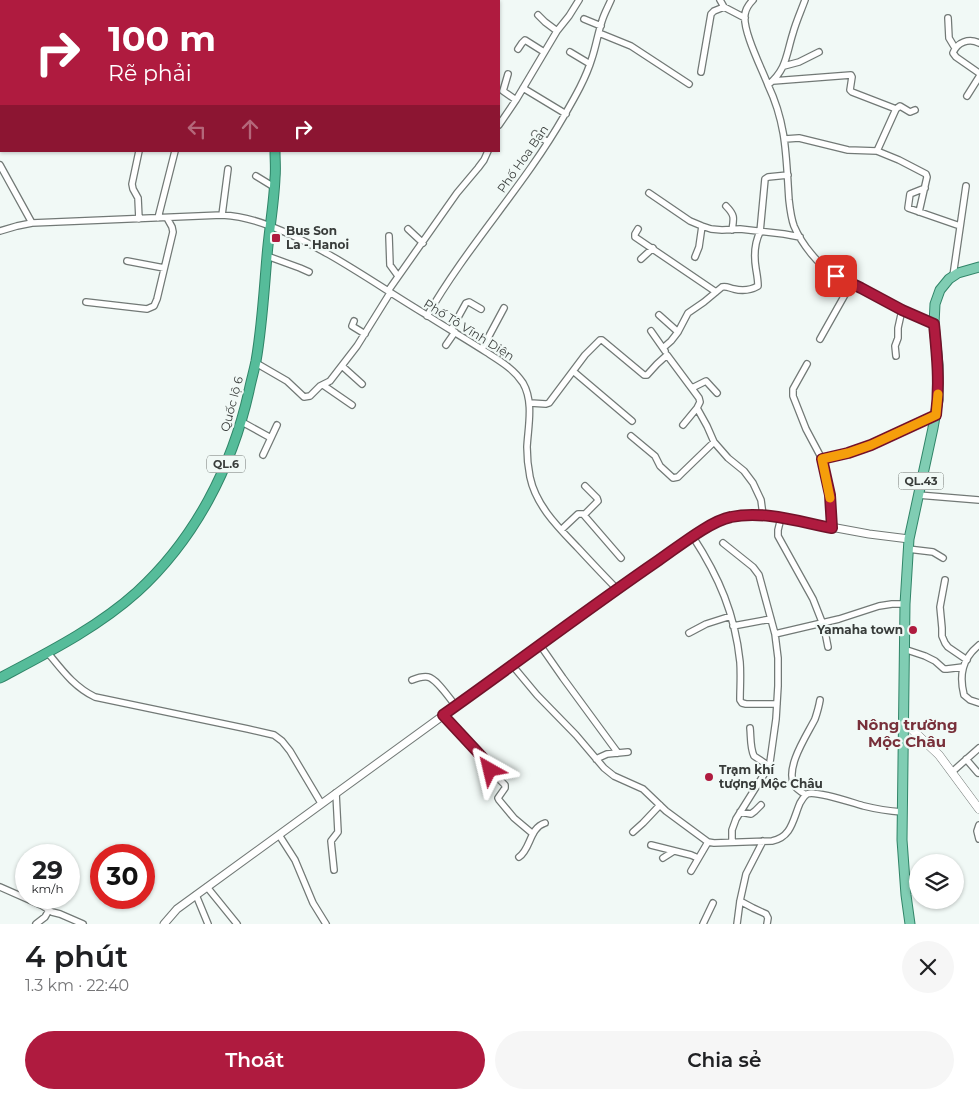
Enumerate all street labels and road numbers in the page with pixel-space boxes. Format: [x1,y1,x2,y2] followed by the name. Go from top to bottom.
[494,122,551,195] street label: Phố Hoa Ban
[421,296,517,364] street label: Phố Tô Vĩnh Diện
[217,375,246,433] street label: Quốc lộ 6
[207,456,245,472] road number: QL.6
[898,472,944,490] road number: QL.43

